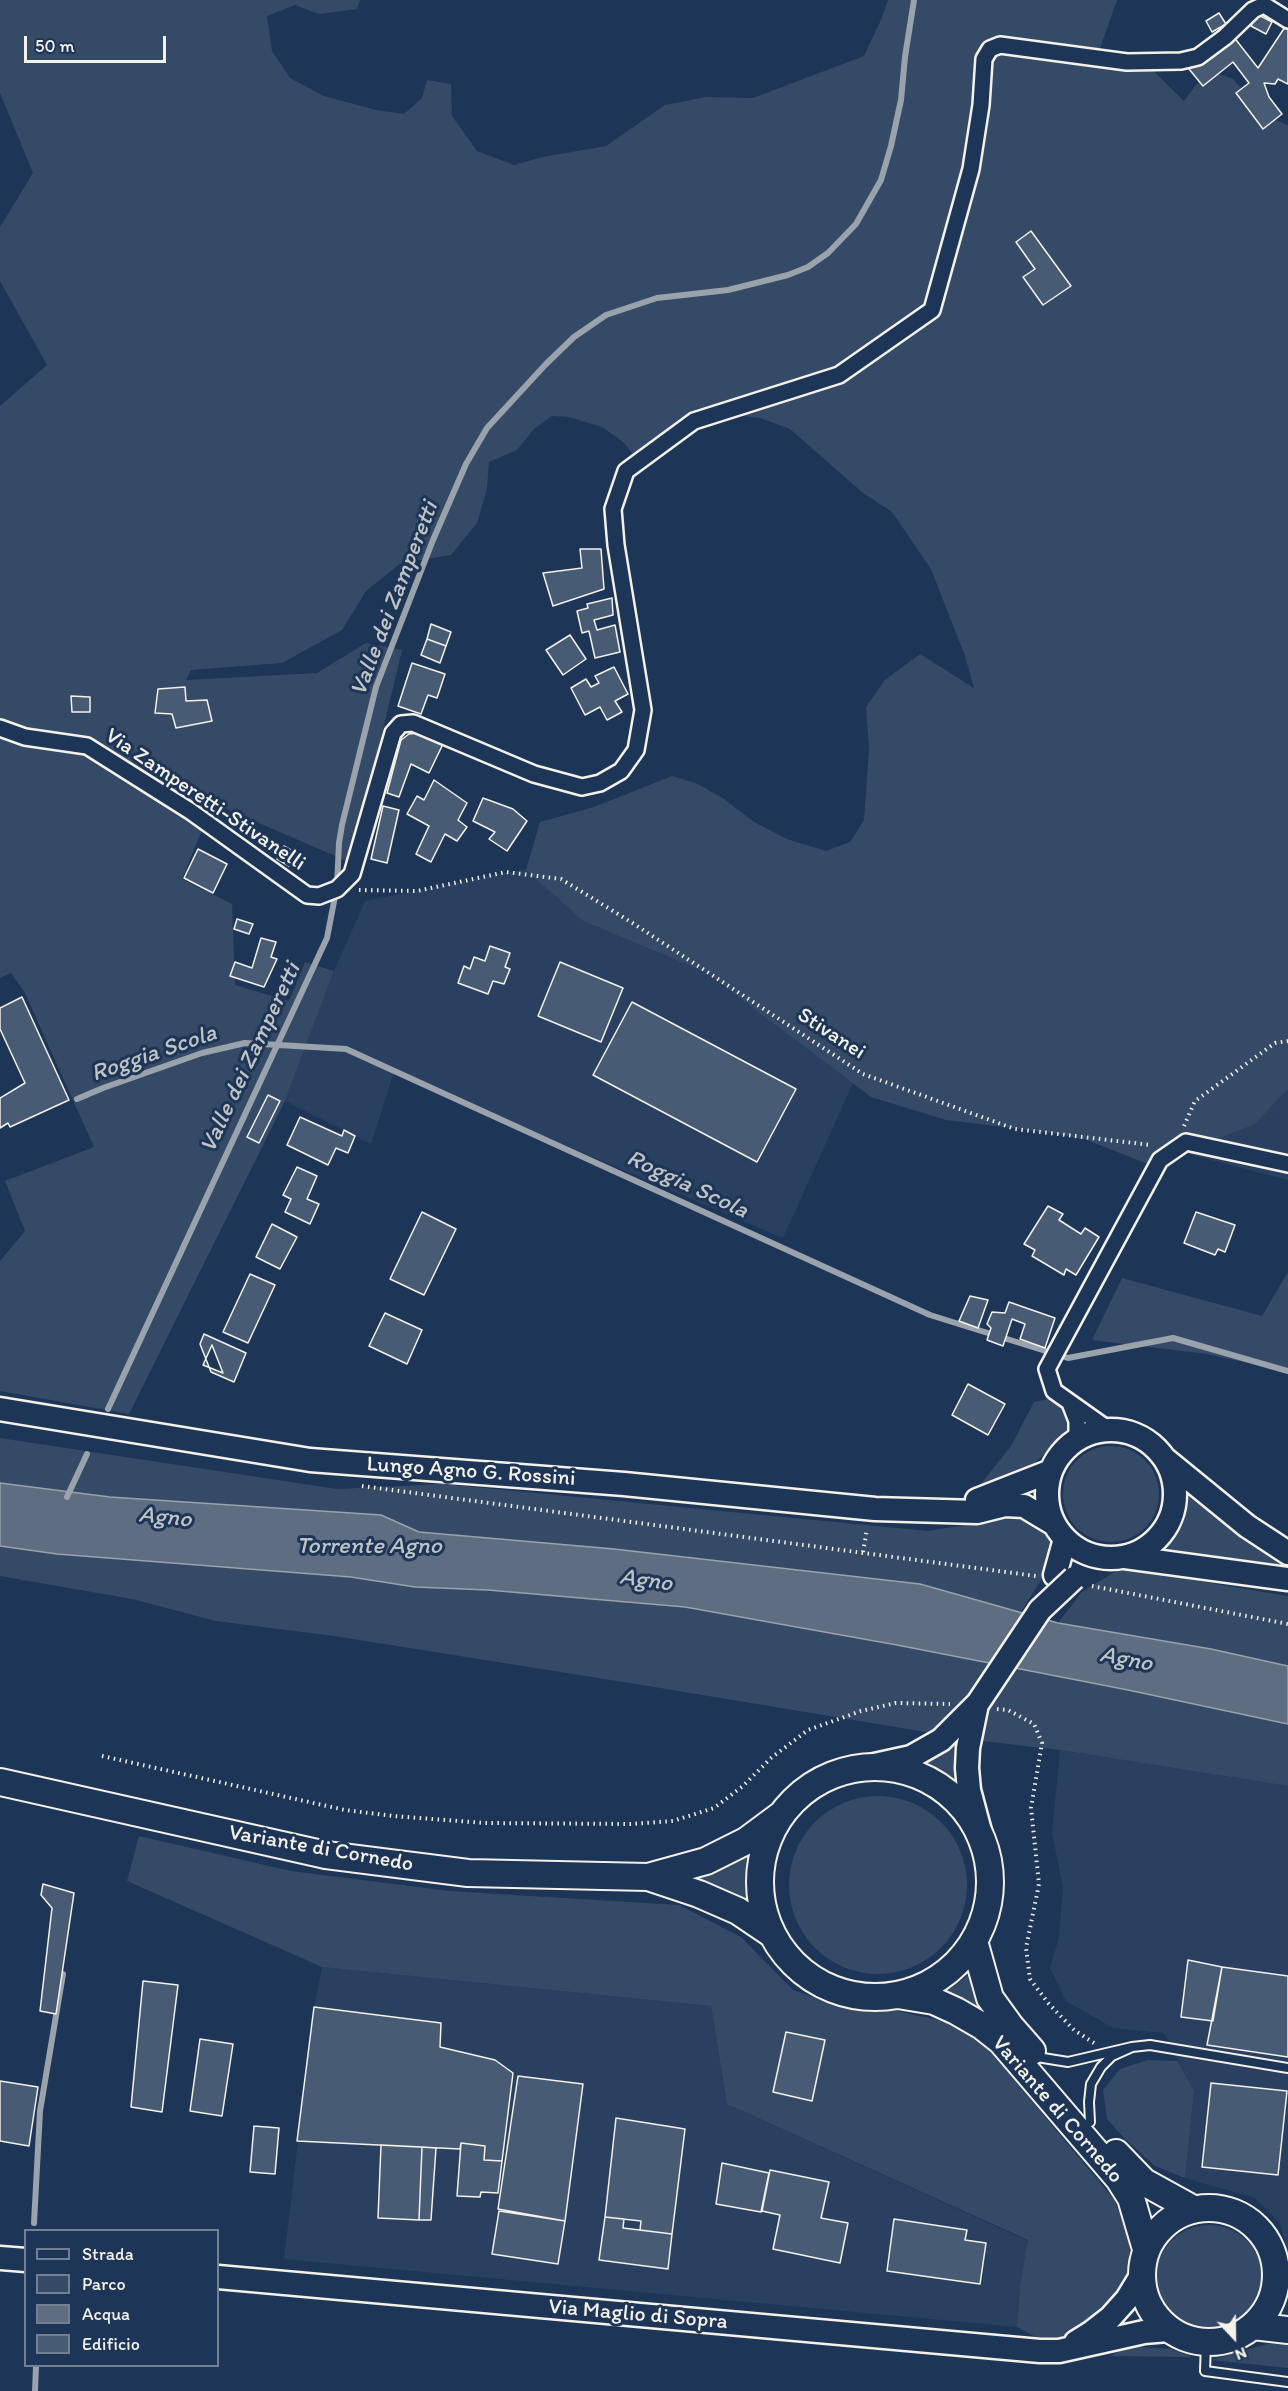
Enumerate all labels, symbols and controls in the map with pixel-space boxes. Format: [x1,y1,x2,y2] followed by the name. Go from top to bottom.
[27,24,170,62] scale bar
[35,35,75,57] text: 50 m
[345,498,445,700] water label: Valle dei Zamperetti
[100,723,310,877] street label: Via Zamperetti-Stivanelli
[194,959,308,1157] water label: Valle dei Zamperetti
[792,1002,870,1066] street label: Stivanei
[87,1019,221,1089] water label: Roggia Scola
[622,1144,752,1226] water label: Roggia Scola
[366,1452,576,1492] street label: Lungo Agno G. Rossini
[137,1501,193,1535] water label: Agno
[296,1533,442,1561] water label: Torrente Agno
[618,1563,674,1599] water label: Agno
[1097,1641,1155,1679] water label: Agno
[227,1820,415,1878] street label: Variante di Cornedo
[986,2031,1128,2189] street label: Variante di Cornedo
[24,2229,219,2367] legend
[82,2243,134,2265] text: Strada
[82,2273,126,2295] text: Parco
[547,2294,729,2336] street label: Via Maglio di Sopra
[82,2303,130,2325] text: Acqua
[1204,2307,1264,2367] north arrow
[82,2333,140,2355] text: Edificio
[1232,2343,1250,2365] text: N

